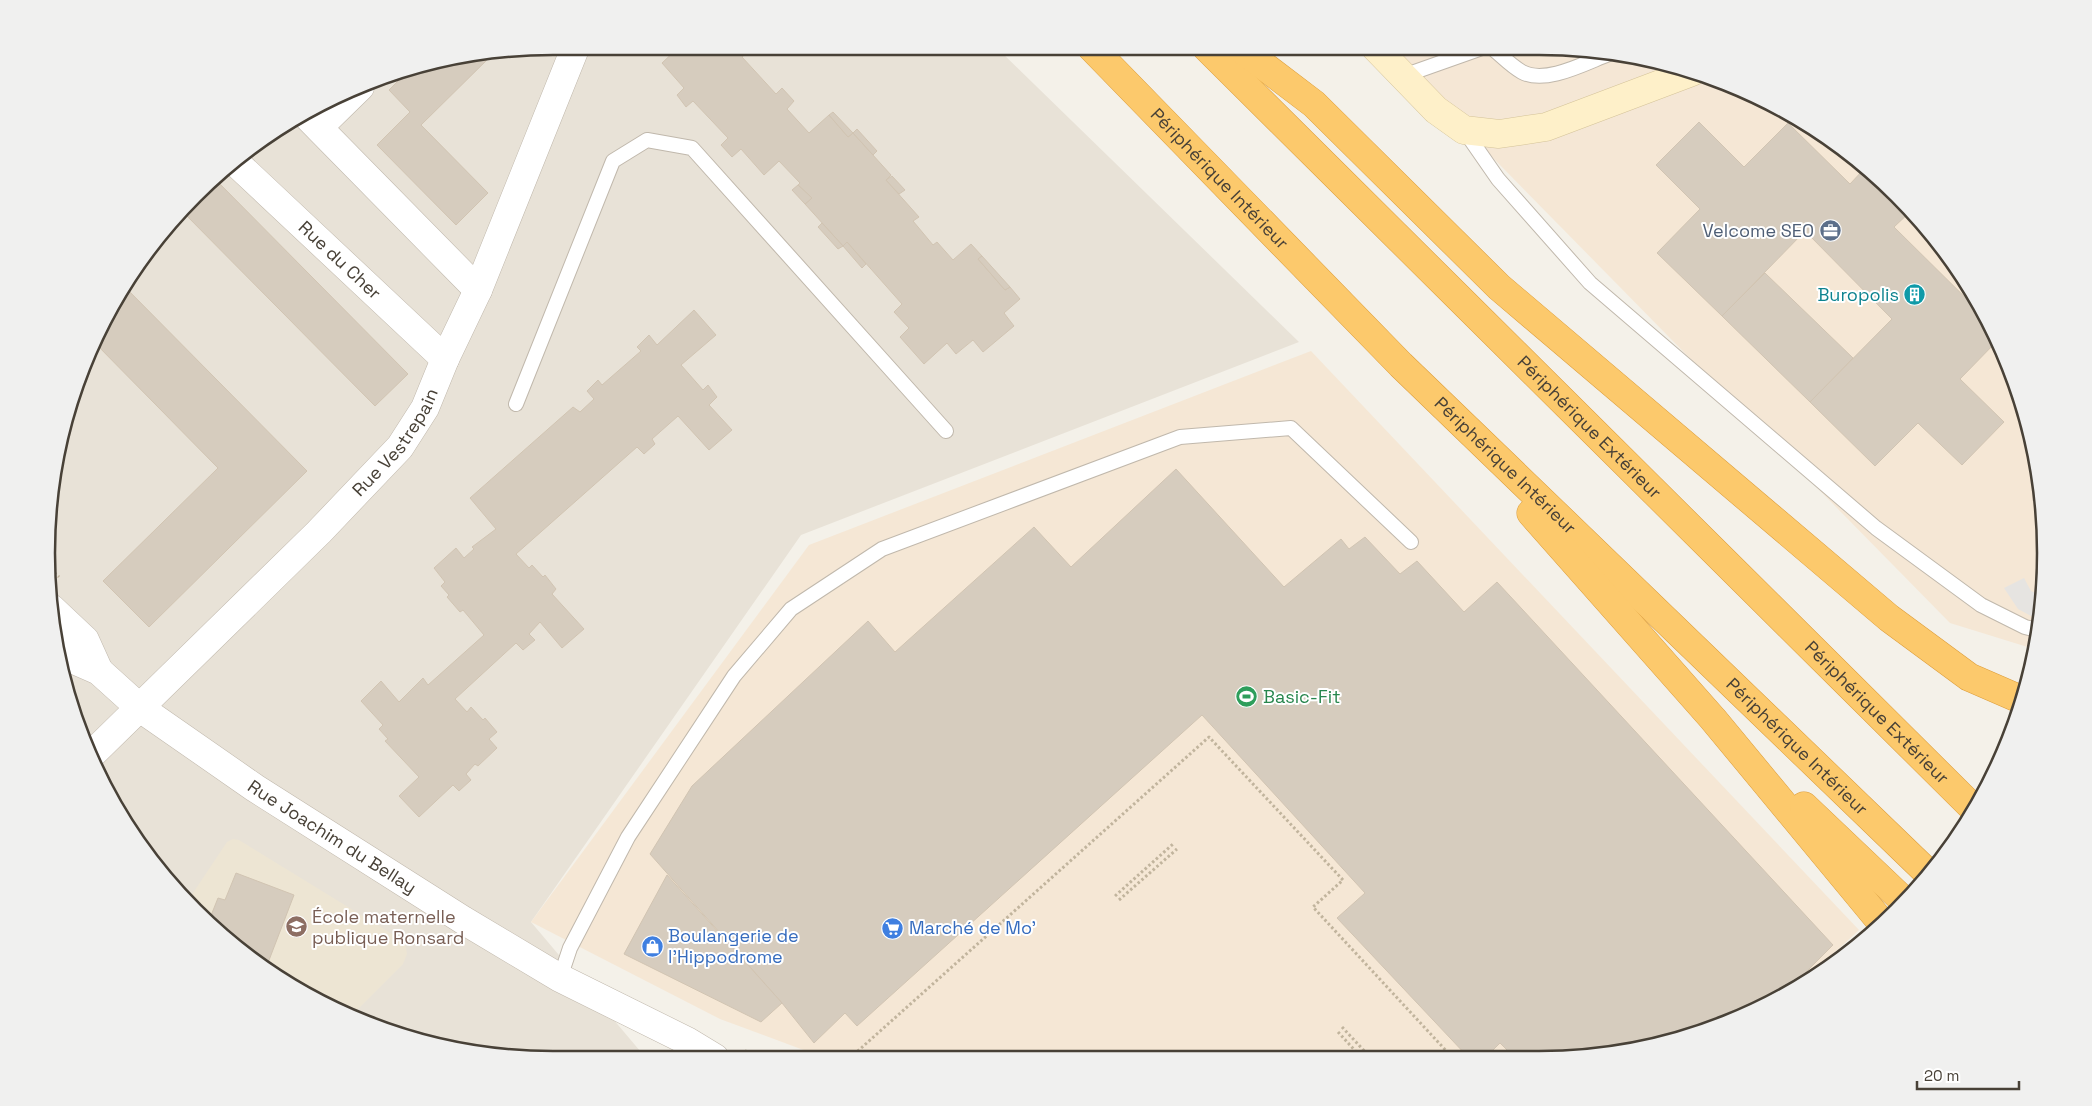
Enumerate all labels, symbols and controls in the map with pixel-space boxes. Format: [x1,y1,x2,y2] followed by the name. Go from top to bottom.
[1146,103,1294,254] street label: Périphérique Intérieur
[294,216,386,304] street label: Rue du Cher
[1703,219,1814,242] place label: Velcome SEO
[1818,219,1842,243] office icon: Velcome SEO
[1817,283,1899,306] place label: Buropolis
[1903,283,1927,307] building icon: Buropolis
[1513,350,1667,504] street label: Périphérique Extérieur
[347,385,443,501] street label: Rue Vestrepain
[1430,392,1582,539] street label: Périphérique Intérieur
[1800,636,1954,789] street label: Périphérique Extérieur
[1721,673,1873,820] street label: Périphérique Intérieur
[1235,685,1259,709] sports icon: Basic-Fit
[1263,685,1340,708] place label: Basic-Fit
[243,775,421,899] street label: Rue Joachim du Bellay
[312,905,464,949] place label: École maternelle publique Ronsard
[284,915,308,939] school or university icon: École maternelle publique Ronsard
[881,916,905,940] supermarket icon: Marché de Mo'
[909,916,1036,939] place label: Marché de Mo'
[668,924,799,968] place label: Boulangerie de l'Hippodrome
[640,934,664,958] shop icon: Boulangerie de l'Hippodrome
[1917,1058,2020,1090] scale bar
[1924,1066,1959,1085] text: 20 m

